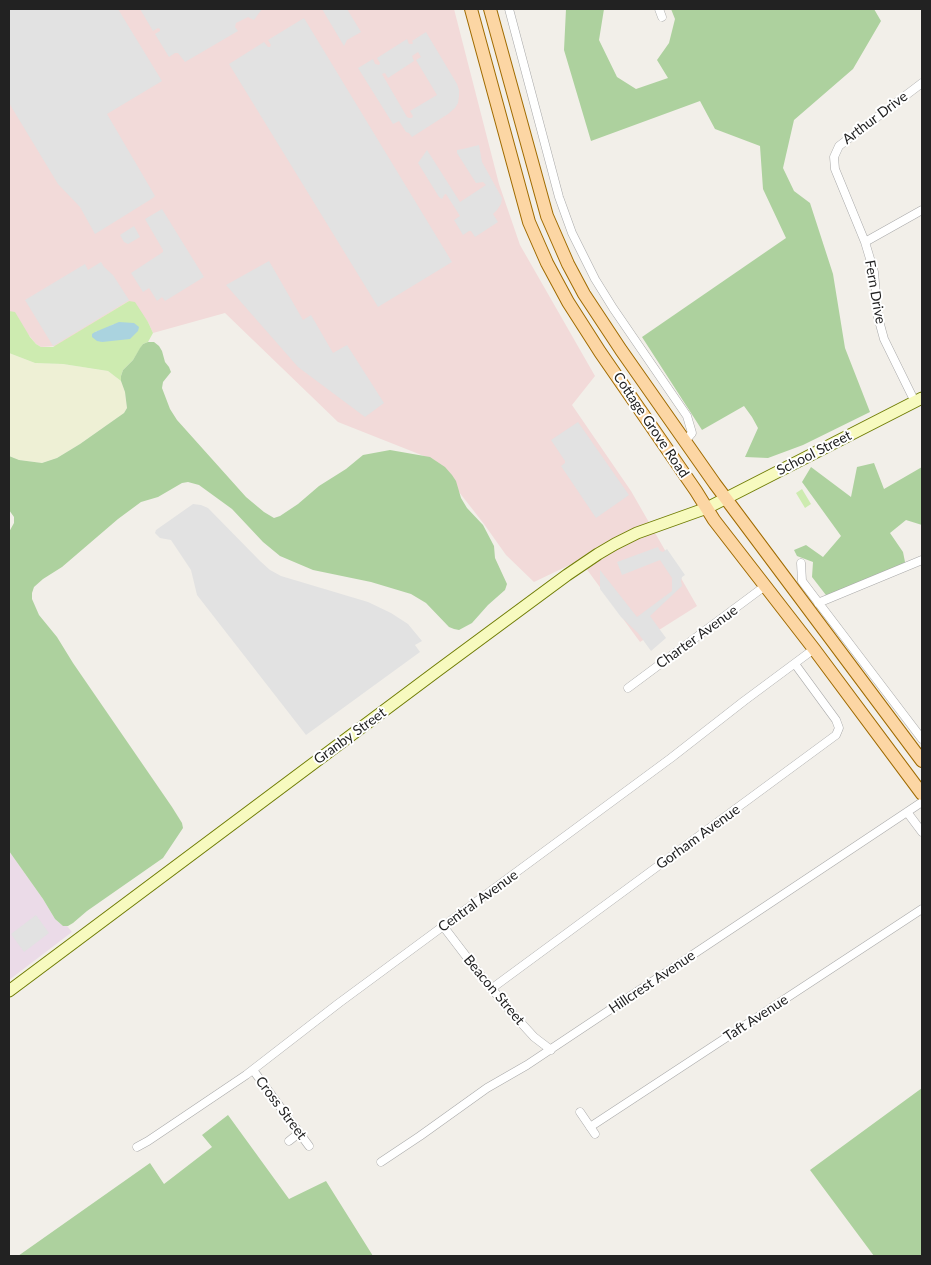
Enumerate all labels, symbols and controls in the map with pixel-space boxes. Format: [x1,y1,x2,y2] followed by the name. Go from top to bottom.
[839,88,911,148] street label: Arthur Drive
[861,259,889,325] street label: Fern Drive
[610,369,692,481] street label: Cottage Grove Road
[774,427,854,479] street label: School Street
[653,602,741,672] street label: Charter Avenue
[311,704,389,768] street label: Granby Street
[653,801,743,873] street label: Gorham Avenue
[435,866,521,936] street label: Central Avenue
[606,947,698,1017] street label: Hillcrest Avenue
[460,952,528,1028] street label: Beacon Street
[721,991,791,1045] street label: Taft Avenue
[252,1073,310,1143] street label: Cross Street

